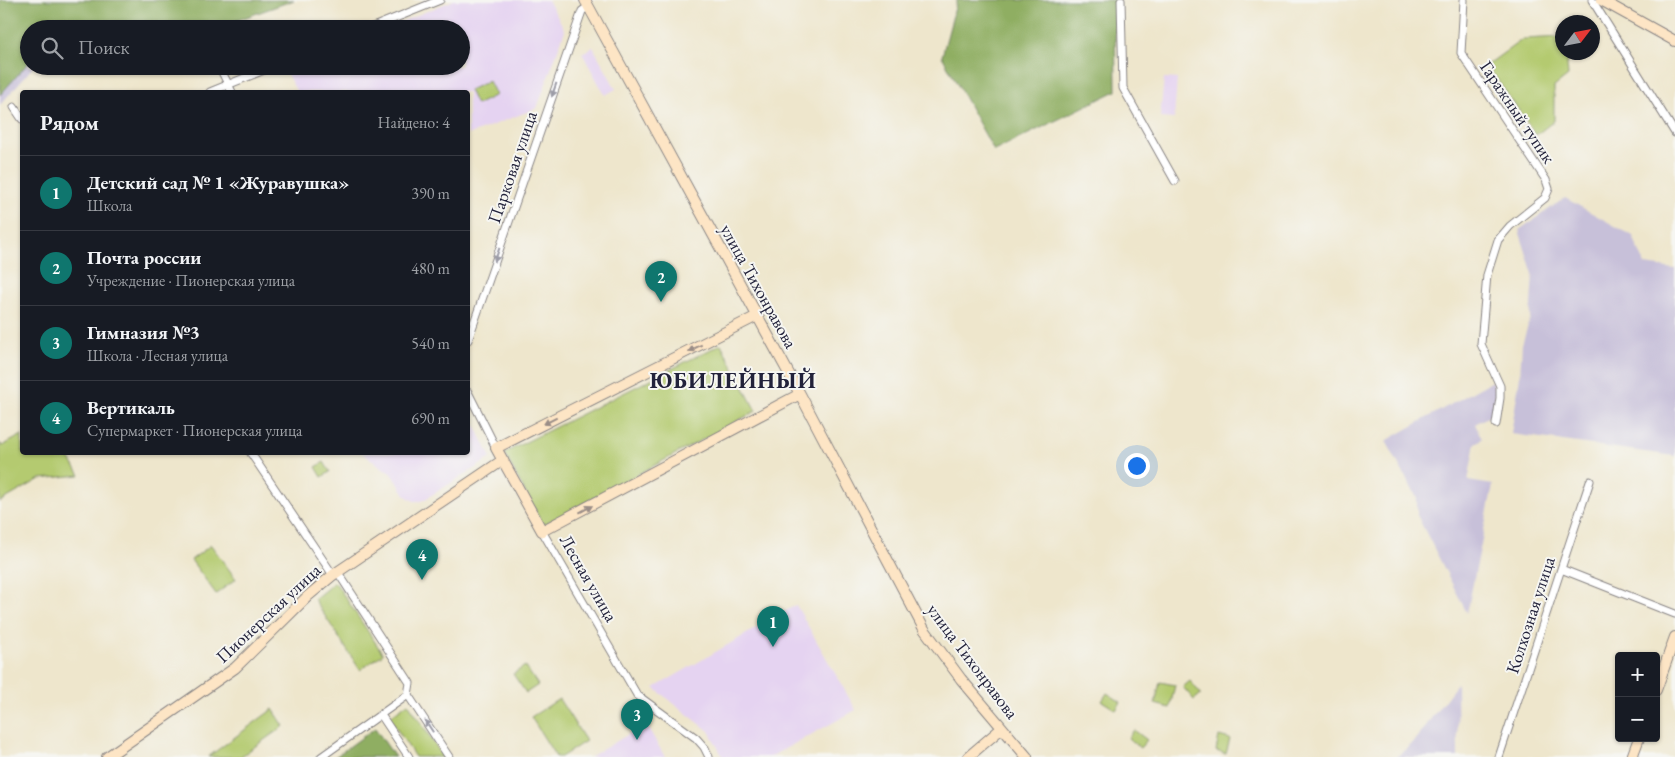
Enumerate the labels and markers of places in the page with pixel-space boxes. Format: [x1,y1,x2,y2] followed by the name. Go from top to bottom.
[645,261,677,302] pin: 2
[406,539,438,580] pin: 4
[757,606,789,647] pin: 1
[621,699,653,740] pin: 3

